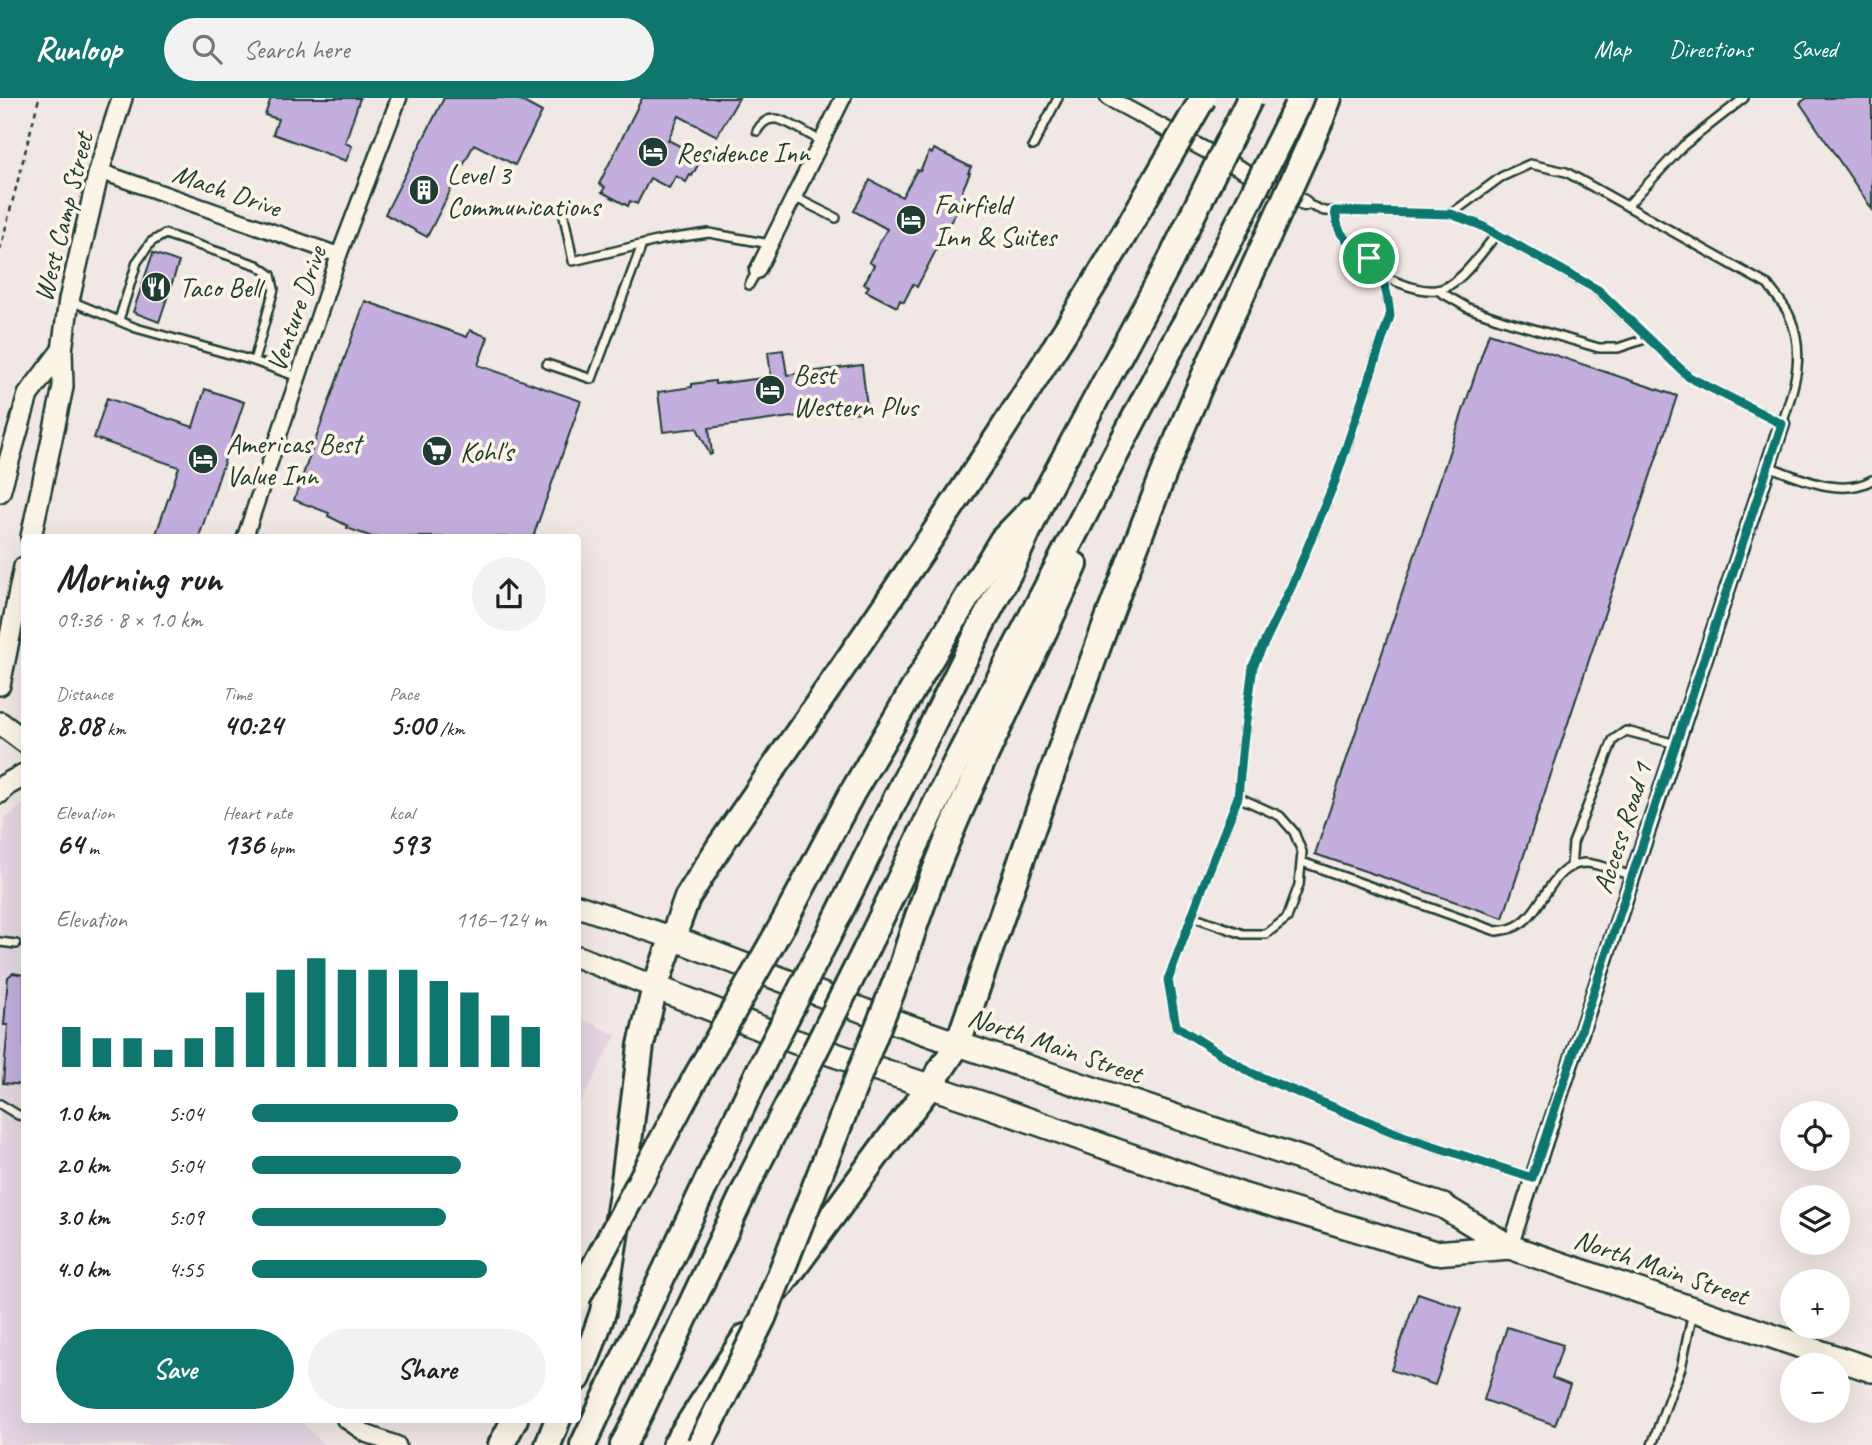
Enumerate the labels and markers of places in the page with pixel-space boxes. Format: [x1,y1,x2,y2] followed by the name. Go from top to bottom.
[636,135,670,169] hotel icon: Residence Inn
[676,135,811,170] place label: Residence Inn
[447,157,602,224] place label: Level 3 Communications
[407,173,441,207] building icon: Level 3 Communications
[934,187,1058,254] place label: Fairfield Inn & Suites
[894,203,928,237] hotel icon: Fairfield Inn & Suites
[1339,228,1399,288] pin
[139,270,173,304] restaurant icon: Taco Bell
[179,270,266,305] place label: Taco Bell
[793,357,920,424] place label: Best Western Plus
[753,373,787,407] hotel icon: Best Western Plus
[226,426,365,493] place label: Americas Best Value Inn
[420,434,454,468] supermarket icon: Kohl's
[460,434,515,469] place label: Kohl's
[186,442,220,476] hotel icon: Americas Best Value Inn

